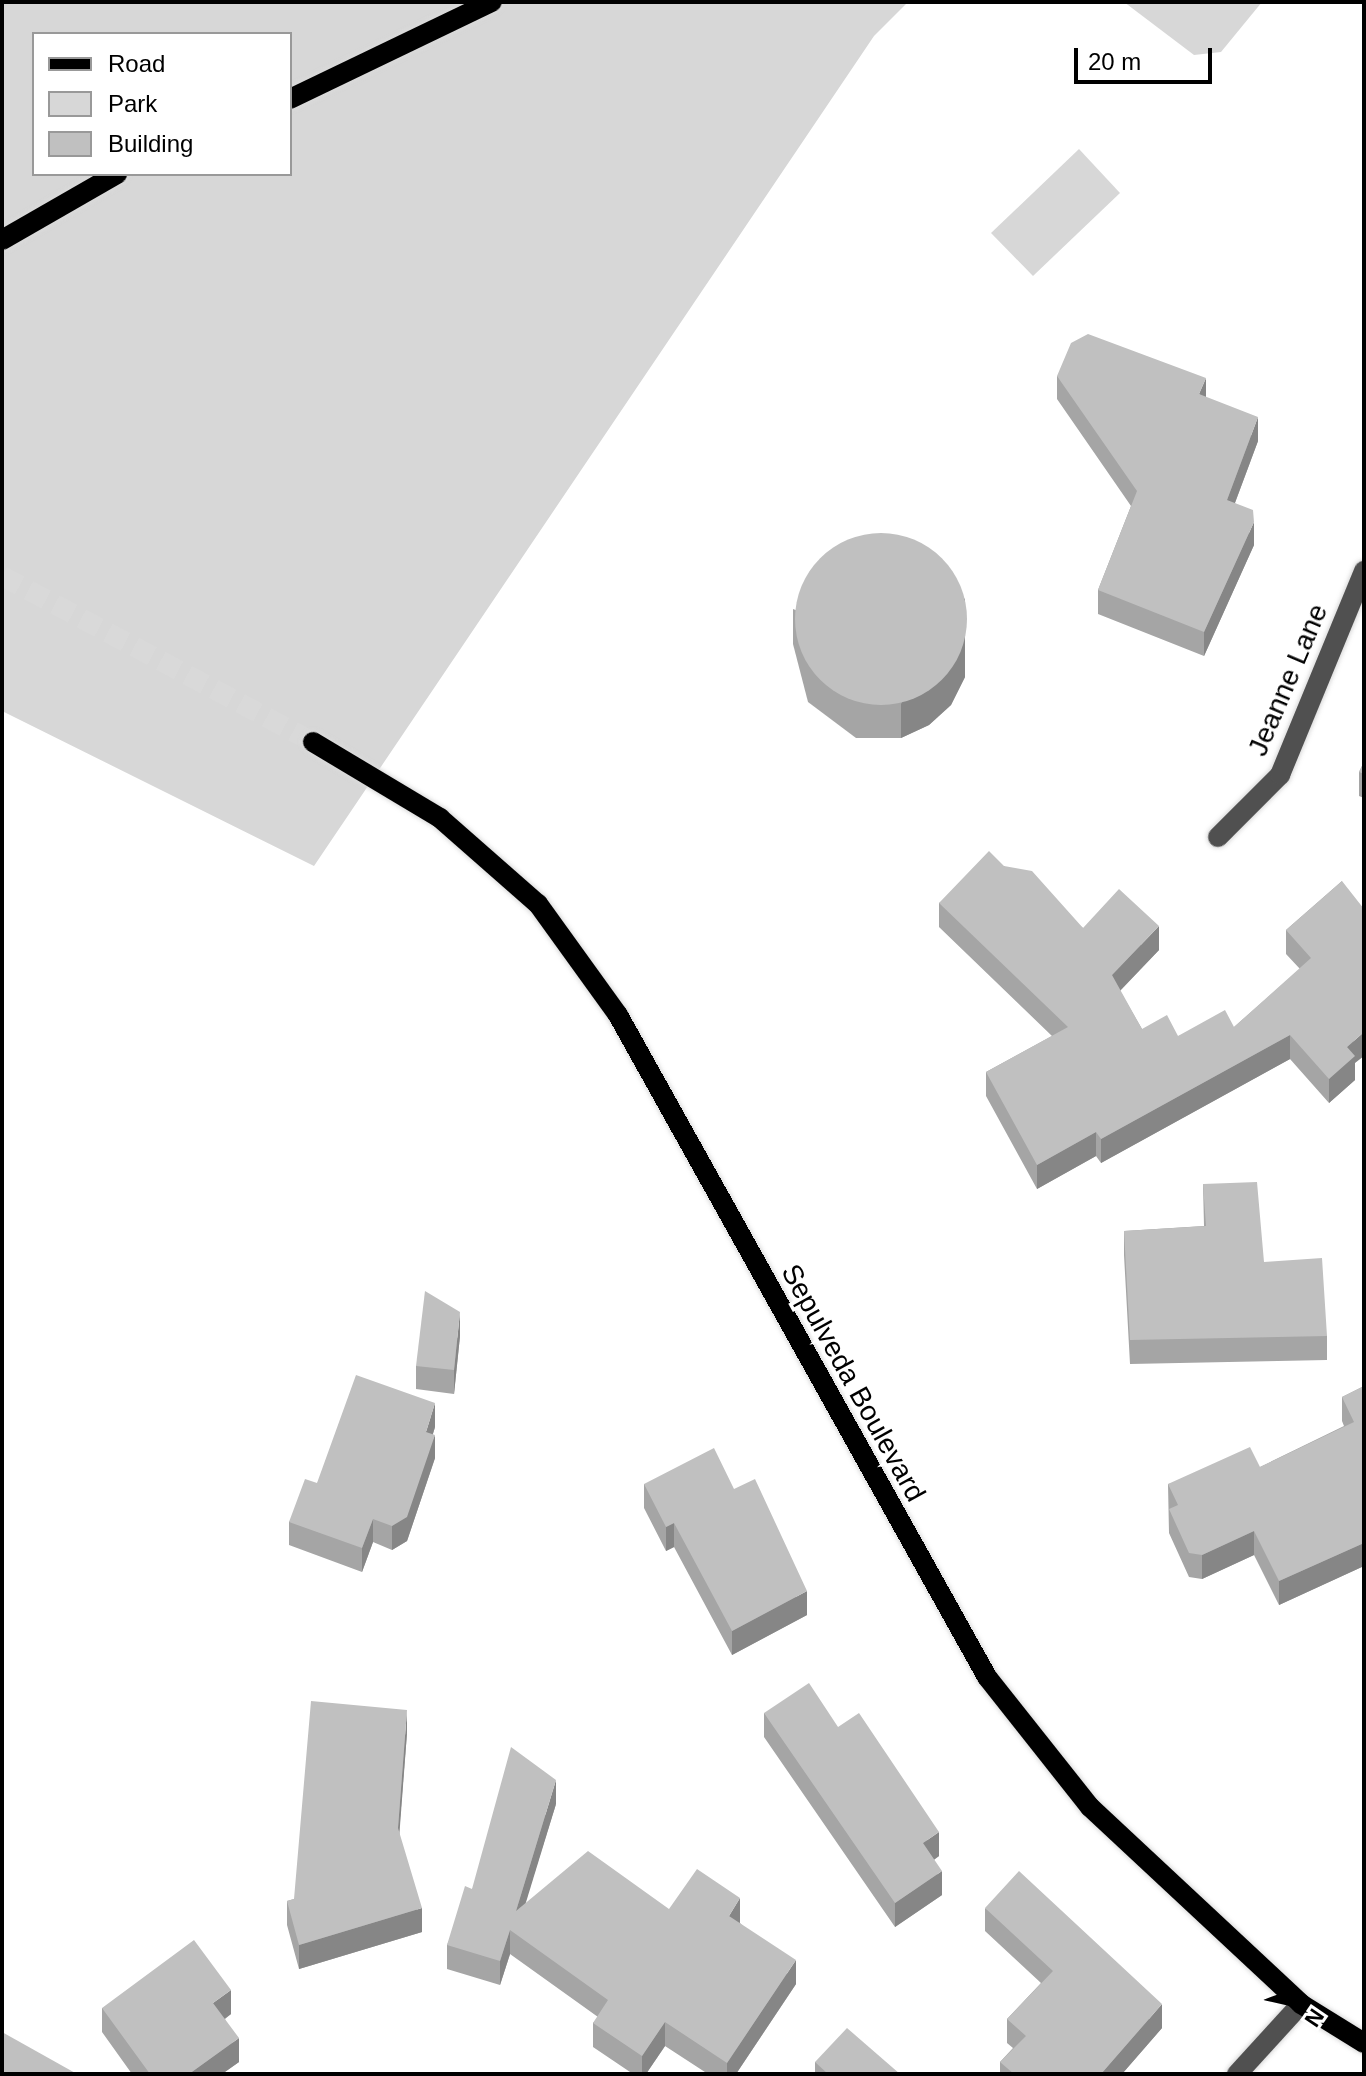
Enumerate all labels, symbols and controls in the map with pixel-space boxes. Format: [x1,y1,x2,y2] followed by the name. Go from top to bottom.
[32,32,292,176] legend
[1078,32,1216,82] scale bar
[1088,48,1141,75] text: 20 m
[108,50,165,77] text: Road
[108,90,157,117] text: Park
[108,130,193,157] text: Building
[1241,599,1335,761] street label: Jeanne Lane
[774,1258,932,1508] street label: Sepulveda Boulevard
[1254,1964,1334,2044] north arrow
[1300,2004,1329,2031] text: N

